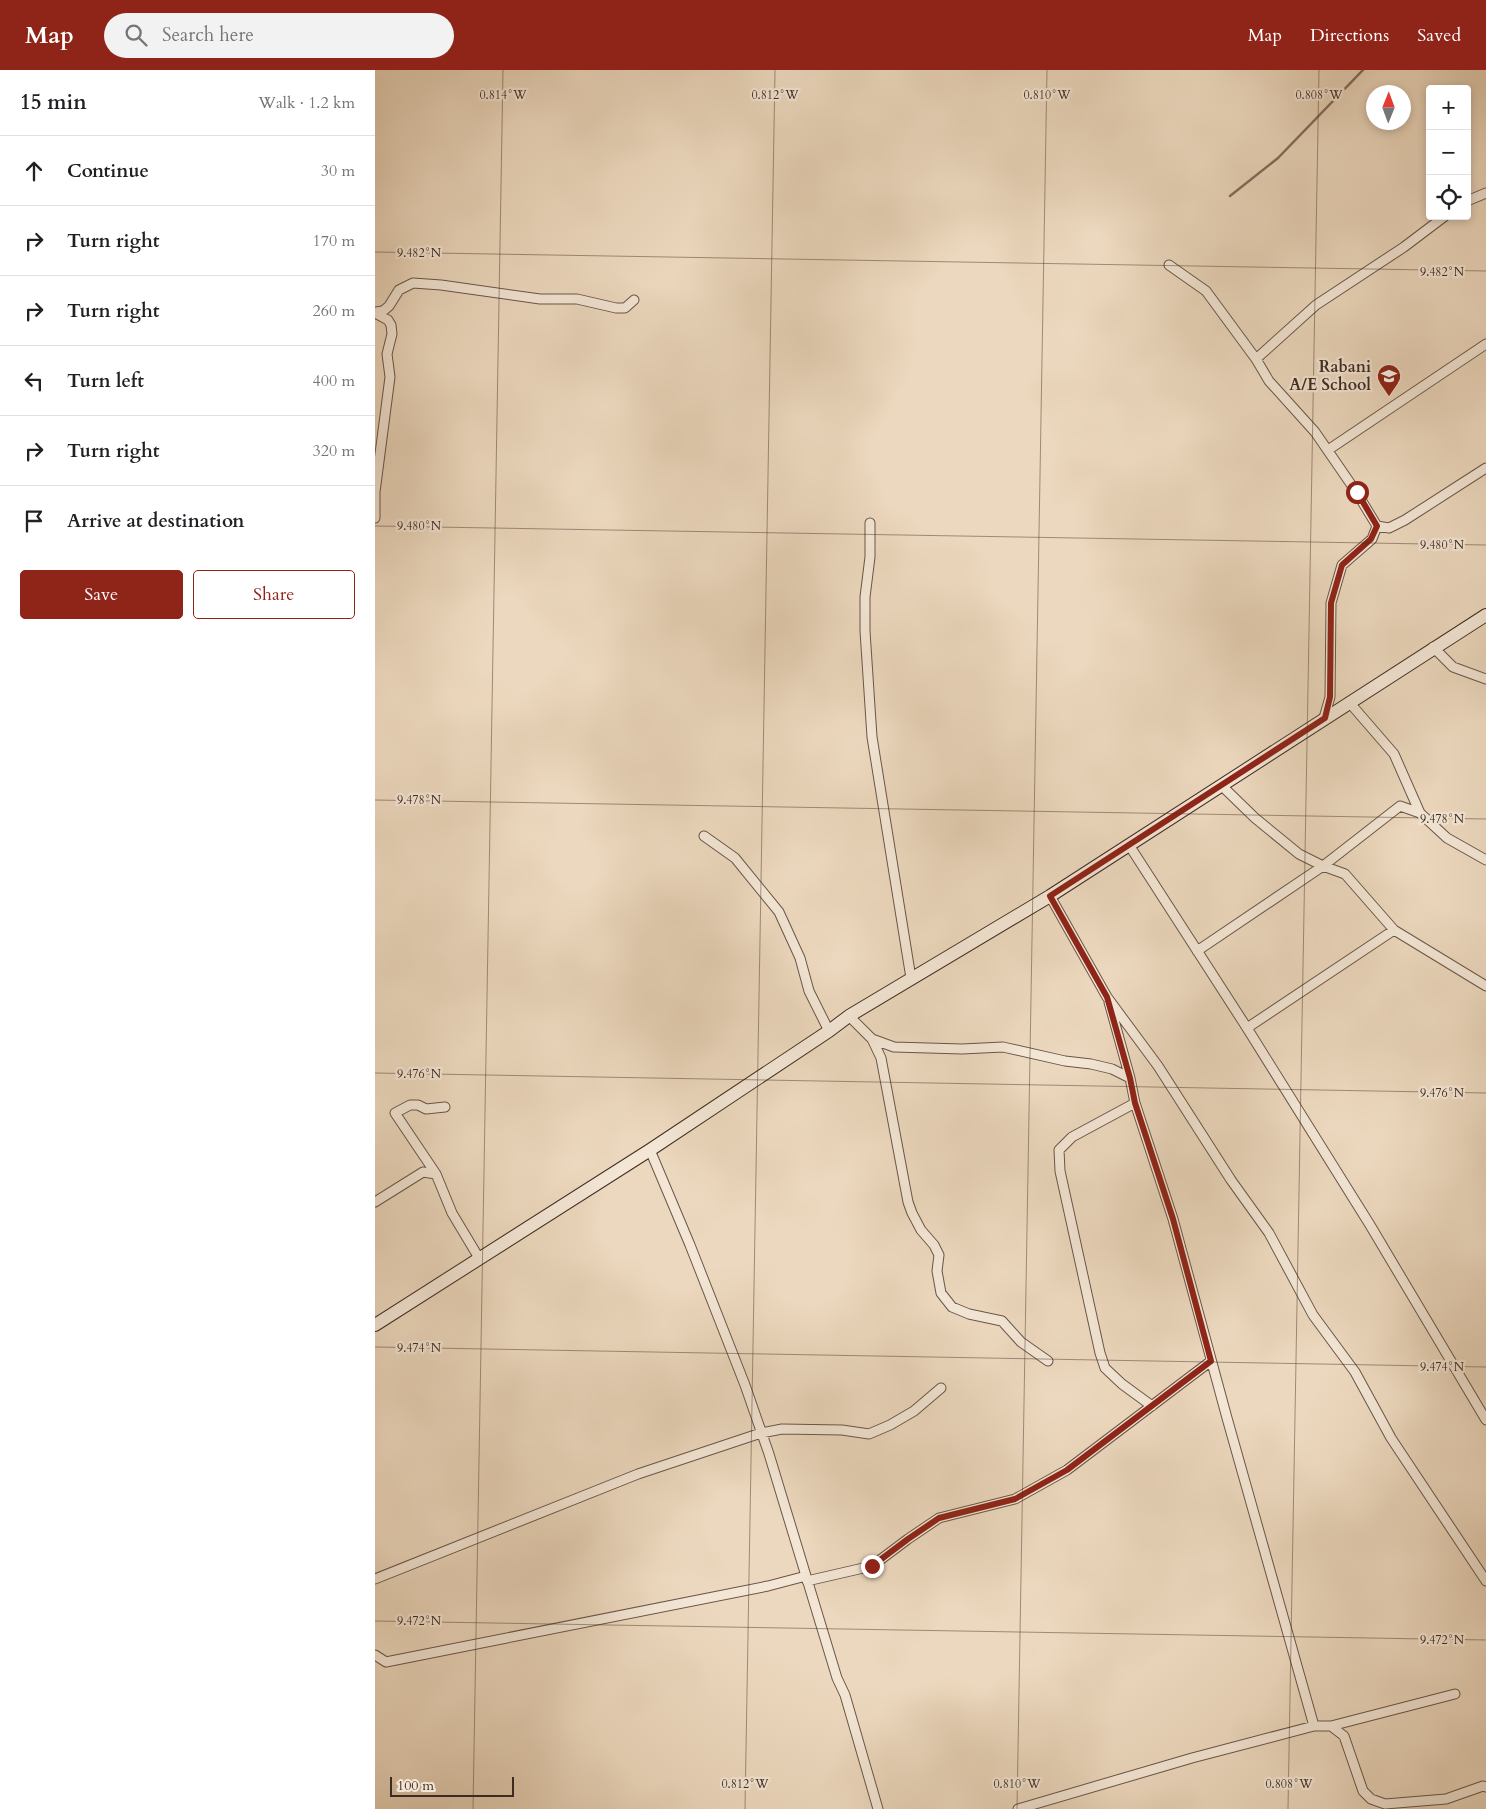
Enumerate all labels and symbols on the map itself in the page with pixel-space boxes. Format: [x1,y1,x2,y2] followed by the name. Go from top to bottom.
[1366,85,1411,130] north arrow
[479,87,527,103] text: 0.814°W
[751,87,799,103] text: 0.812°W
[1023,87,1071,103] text: 0.810°W
[1295,87,1343,103] text: 0.808°W
[397,245,442,261] text: 9.482°N
[1420,264,1465,280] text: 9.482°N
[1289,356,1371,396] place label: Rabani A/E School
[1376,363,1402,397] school or university icon: Rabani A/E School
[1346,481,1369,504] route start
[397,518,442,534] text: 9.480°N
[1420,537,1465,553] text: 9.480°N
[397,792,442,808] text: 9.478°N
[1420,811,1465,827] text: 9.478°N
[397,1066,442,1082] text: 9.476°N
[1420,1085,1465,1101] text: 9.476°N
[397,1340,442,1356] text: 9.474°N
[1420,1359,1465,1375] text: 9.474°N
[861,1555,884,1578] route end
[397,1613,442,1629] text: 9.472°N
[1420,1632,1465,1648] text: 9.472°N
[390,1774,514,1797] scale bar
[721,1776,769,1792] text: 0.812°W
[993,1776,1041,1792] text: 0.810°W
[1265,1776,1313,1792] text: 0.808°W

